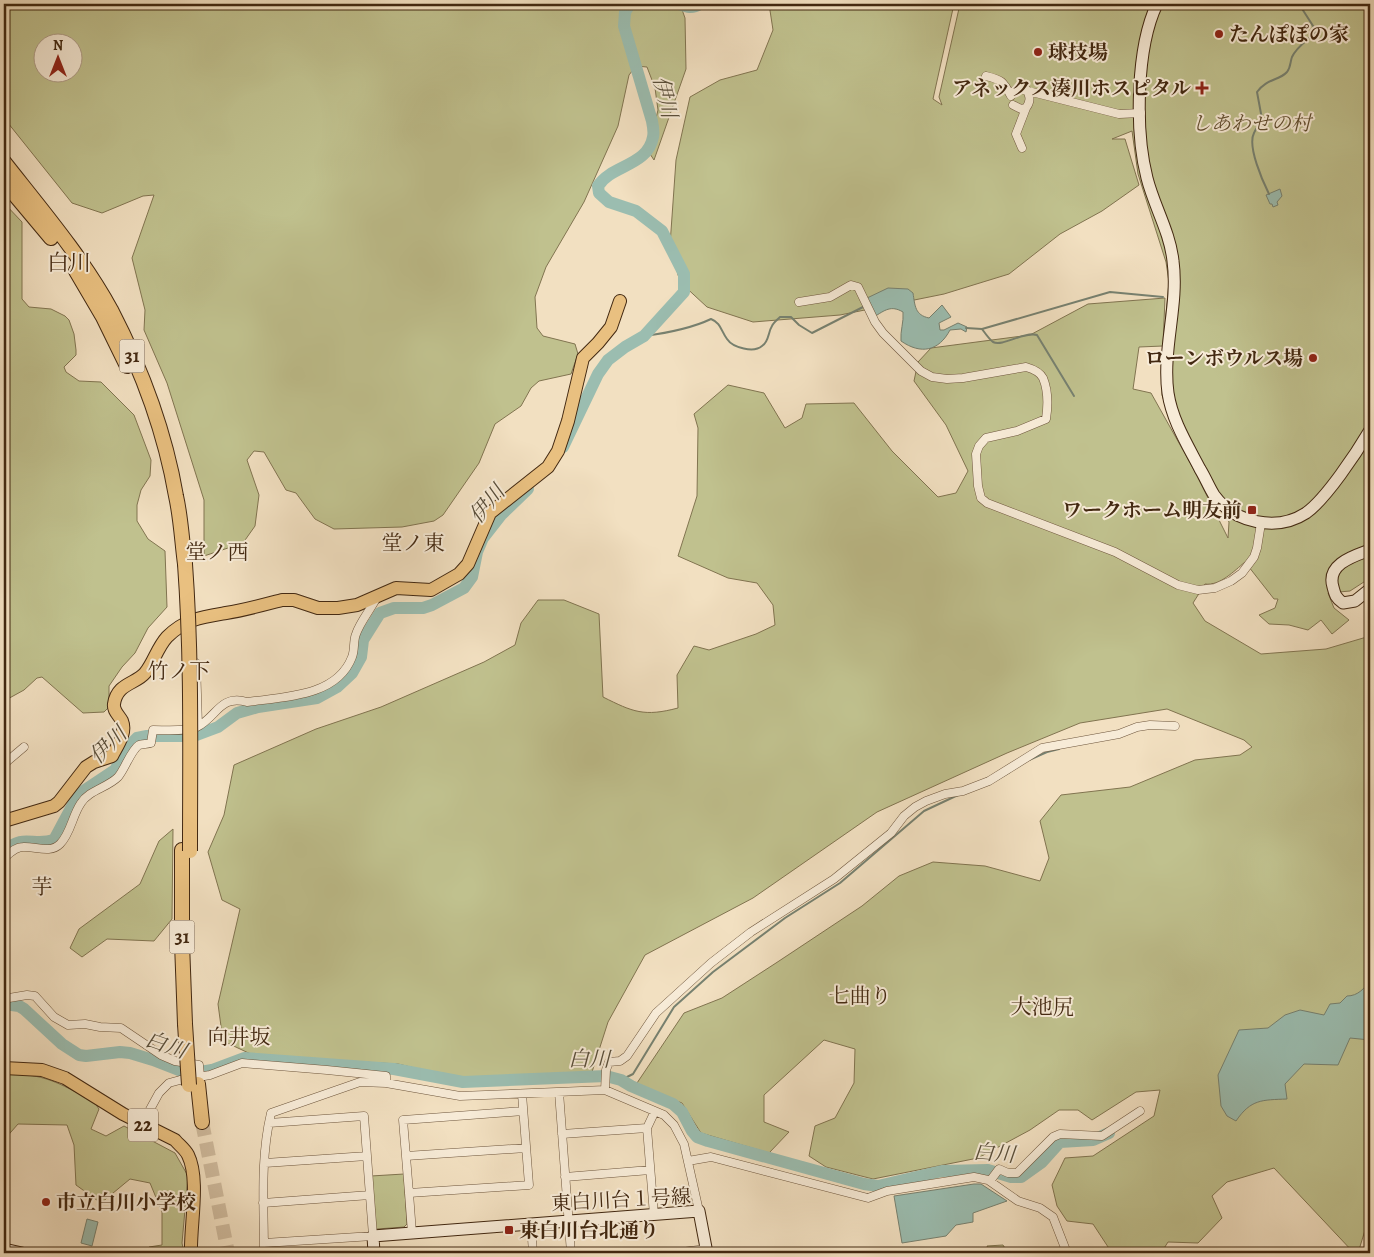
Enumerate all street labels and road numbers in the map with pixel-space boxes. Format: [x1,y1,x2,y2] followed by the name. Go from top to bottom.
[120,340,144,372] road number: 31
[170,920,194,954] road number: 31
[128,1108,158,1142] road number: 22
[550,1183,692,1217] street label: 東白川台１号線

